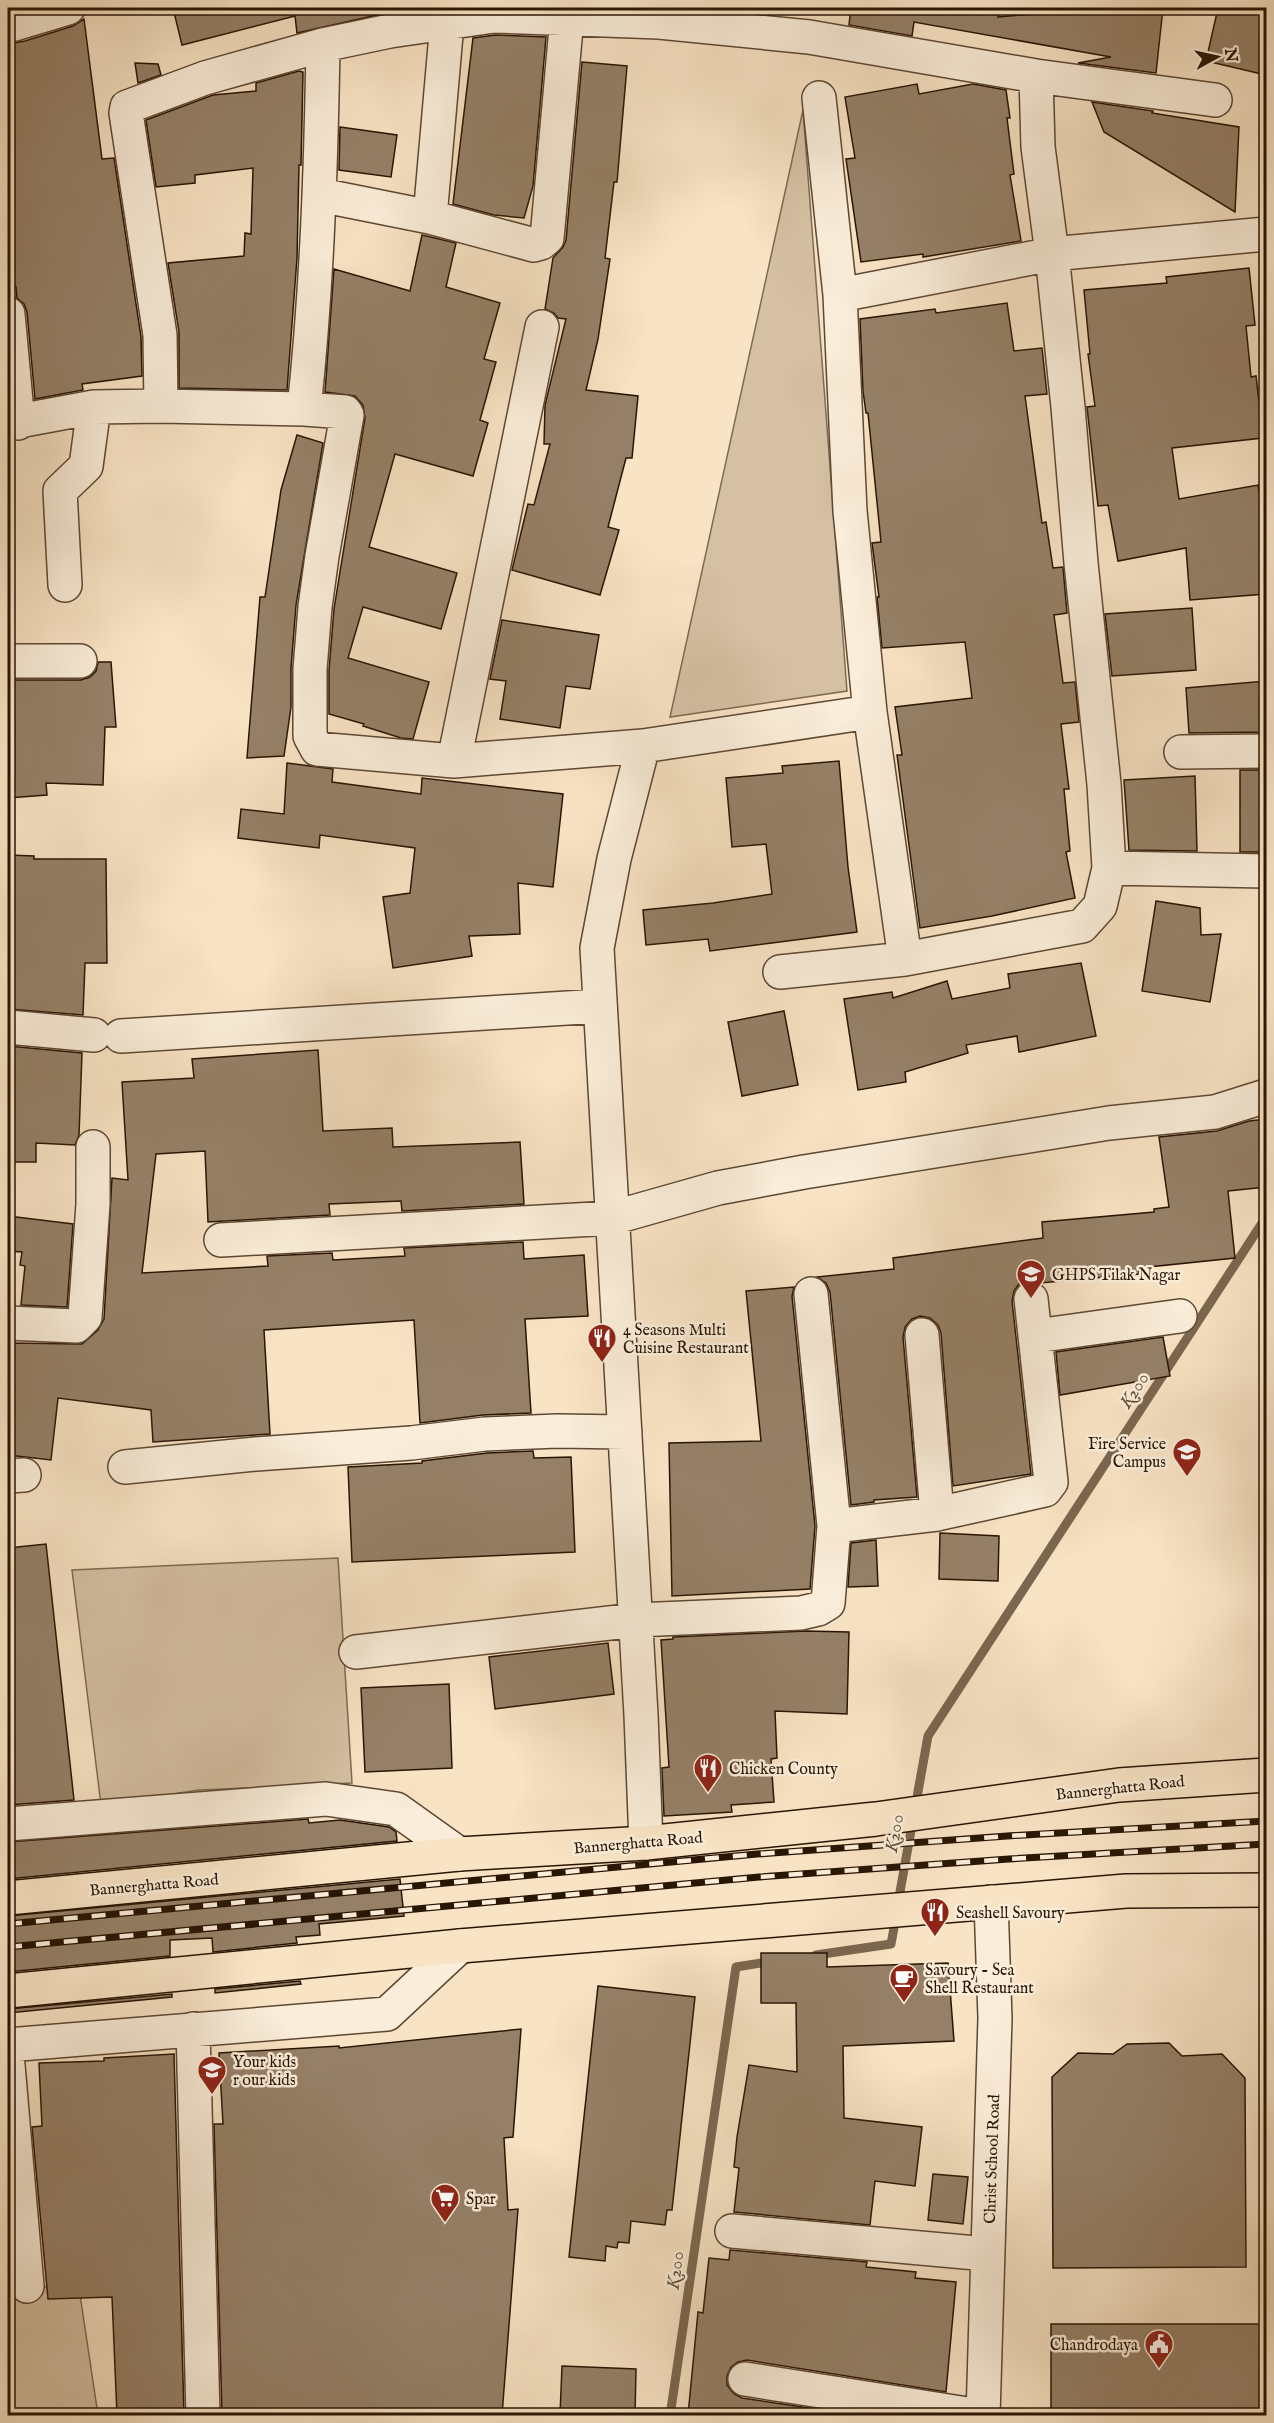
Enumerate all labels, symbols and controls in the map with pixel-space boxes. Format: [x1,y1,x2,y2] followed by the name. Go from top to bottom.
[1187,27,1247,87] north arrow
[1219,46,1241,64] text: N
[1015,1258,1047,1300] school or university icon: GHPS Tilak Nagar
[1052,1266,1181,1286] place label: GHPS Tilak Nagar
[623,1321,749,1359] place label: 4 Seasons Multi Cuisine Restaurant
[586,1322,618,1364] restaurant icon: 4 Seasons Multi Cuisine Restaurant
[1115,1368,1155,1414] water label: K200
[1088,1435,1166,1473] place label: Fire Service Campus
[1171,1436,1203,1478] school or university icon: Fire Service Campus
[692,1752,724,1794] restaurant icon: Chicken County
[729,1760,838,1780] place label: Chicken County
[1055,1772,1186,1806] street label: Bannerghatta Road
[881,1812,910,1855] water label: K200
[573,1828,704,1860] street label: Bannerghatta Road
[89,1870,220,1902] street label: Bannerghatta Road
[919,1896,951,1938] restaurant icon: Seashell Savoury
[956,1904,1065,1924] place label: Seashell Savoury
[925,1961,1034,1999] place label: Savoury - Sea Shell Restaurant
[888,1962,920,2004] cafe icon: Savoury - Sea Shell Restaurant
[233,2053,296,2091] place label: Your kids r our kids
[196,2054,228,2096] school or university icon: Your kids r our kids
[981,2094,1005,2224] street label: Christ School Road
[429,2182,461,2224] supermarket icon: Spar
[466,2190,496,2210] place label: Spar
[662,2249,691,2292] water label: K200
[1143,2328,1175,2370] public building icon: Chandrodaya
[1050,2336,1138,2356] place label: Chandrodaya

